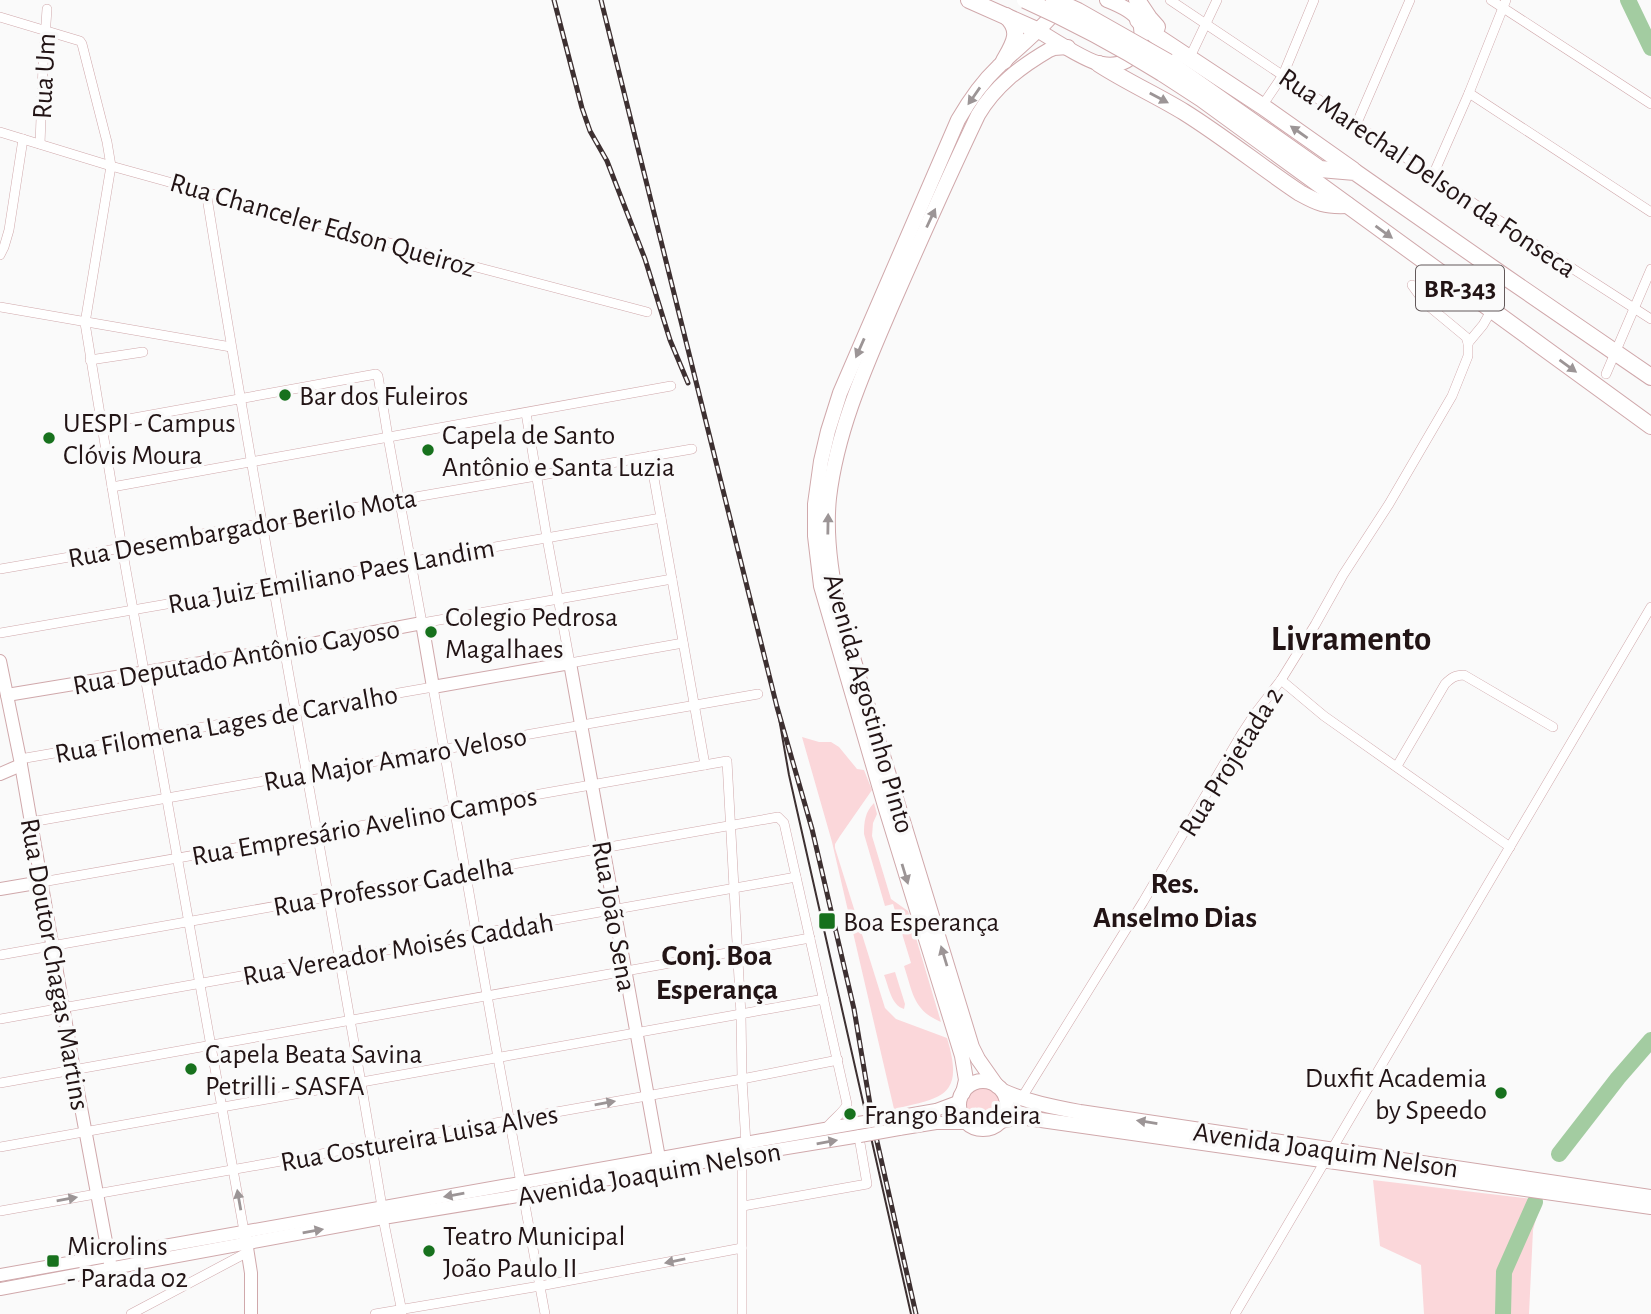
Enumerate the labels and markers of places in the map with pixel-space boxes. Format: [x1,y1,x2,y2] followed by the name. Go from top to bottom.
[299,383,468,411] place label: Bar dos Fuleiros
[277,387,293,403] marker: Bar dos Fuleiros
[63,410,236,470] place label: UESPI - Campus Clóvis Moura
[442,422,675,482] place label: Capela de Santo Antônio e Santa Luzia
[41,430,57,446] marker: UESPI - Campus Clóvis Moura
[420,442,436,458] marker: Capela de Santo Antônio e Santa Luzia
[445,604,618,664] place label: Colegio Pedrosa Magalhaes
[423,624,439,640] marker: Colegio Pedrosa Magalhaes
[843,909,999,937] place label: Boa Esperança
[817,911,837,931] marker: Boa Esperança
[205,1041,423,1101] place label: Capela Beata Savina Petrilli - SASFA
[183,1061,199,1077] marker: Capela Beata Savina Petrilli - SASFA
[1305,1065,1487,1125] place label: Duxfit Academia by Speedo
[1493,1085,1509,1101] marker: Duxfit Academia by Speedo
[864,1102,1041,1130] place label: Frango Bandeira
[842,1106,858,1122] marker: Frango Bandeira
[443,1223,625,1283] place label: Teatro Municipal João Paulo II
[67,1233,188,1293] place label: Microlins - Parada 02
[421,1243,437,1259] marker: Teatro Municipal João Paulo II
[45,1253,61,1269] marker: Microlins - Parada 02

